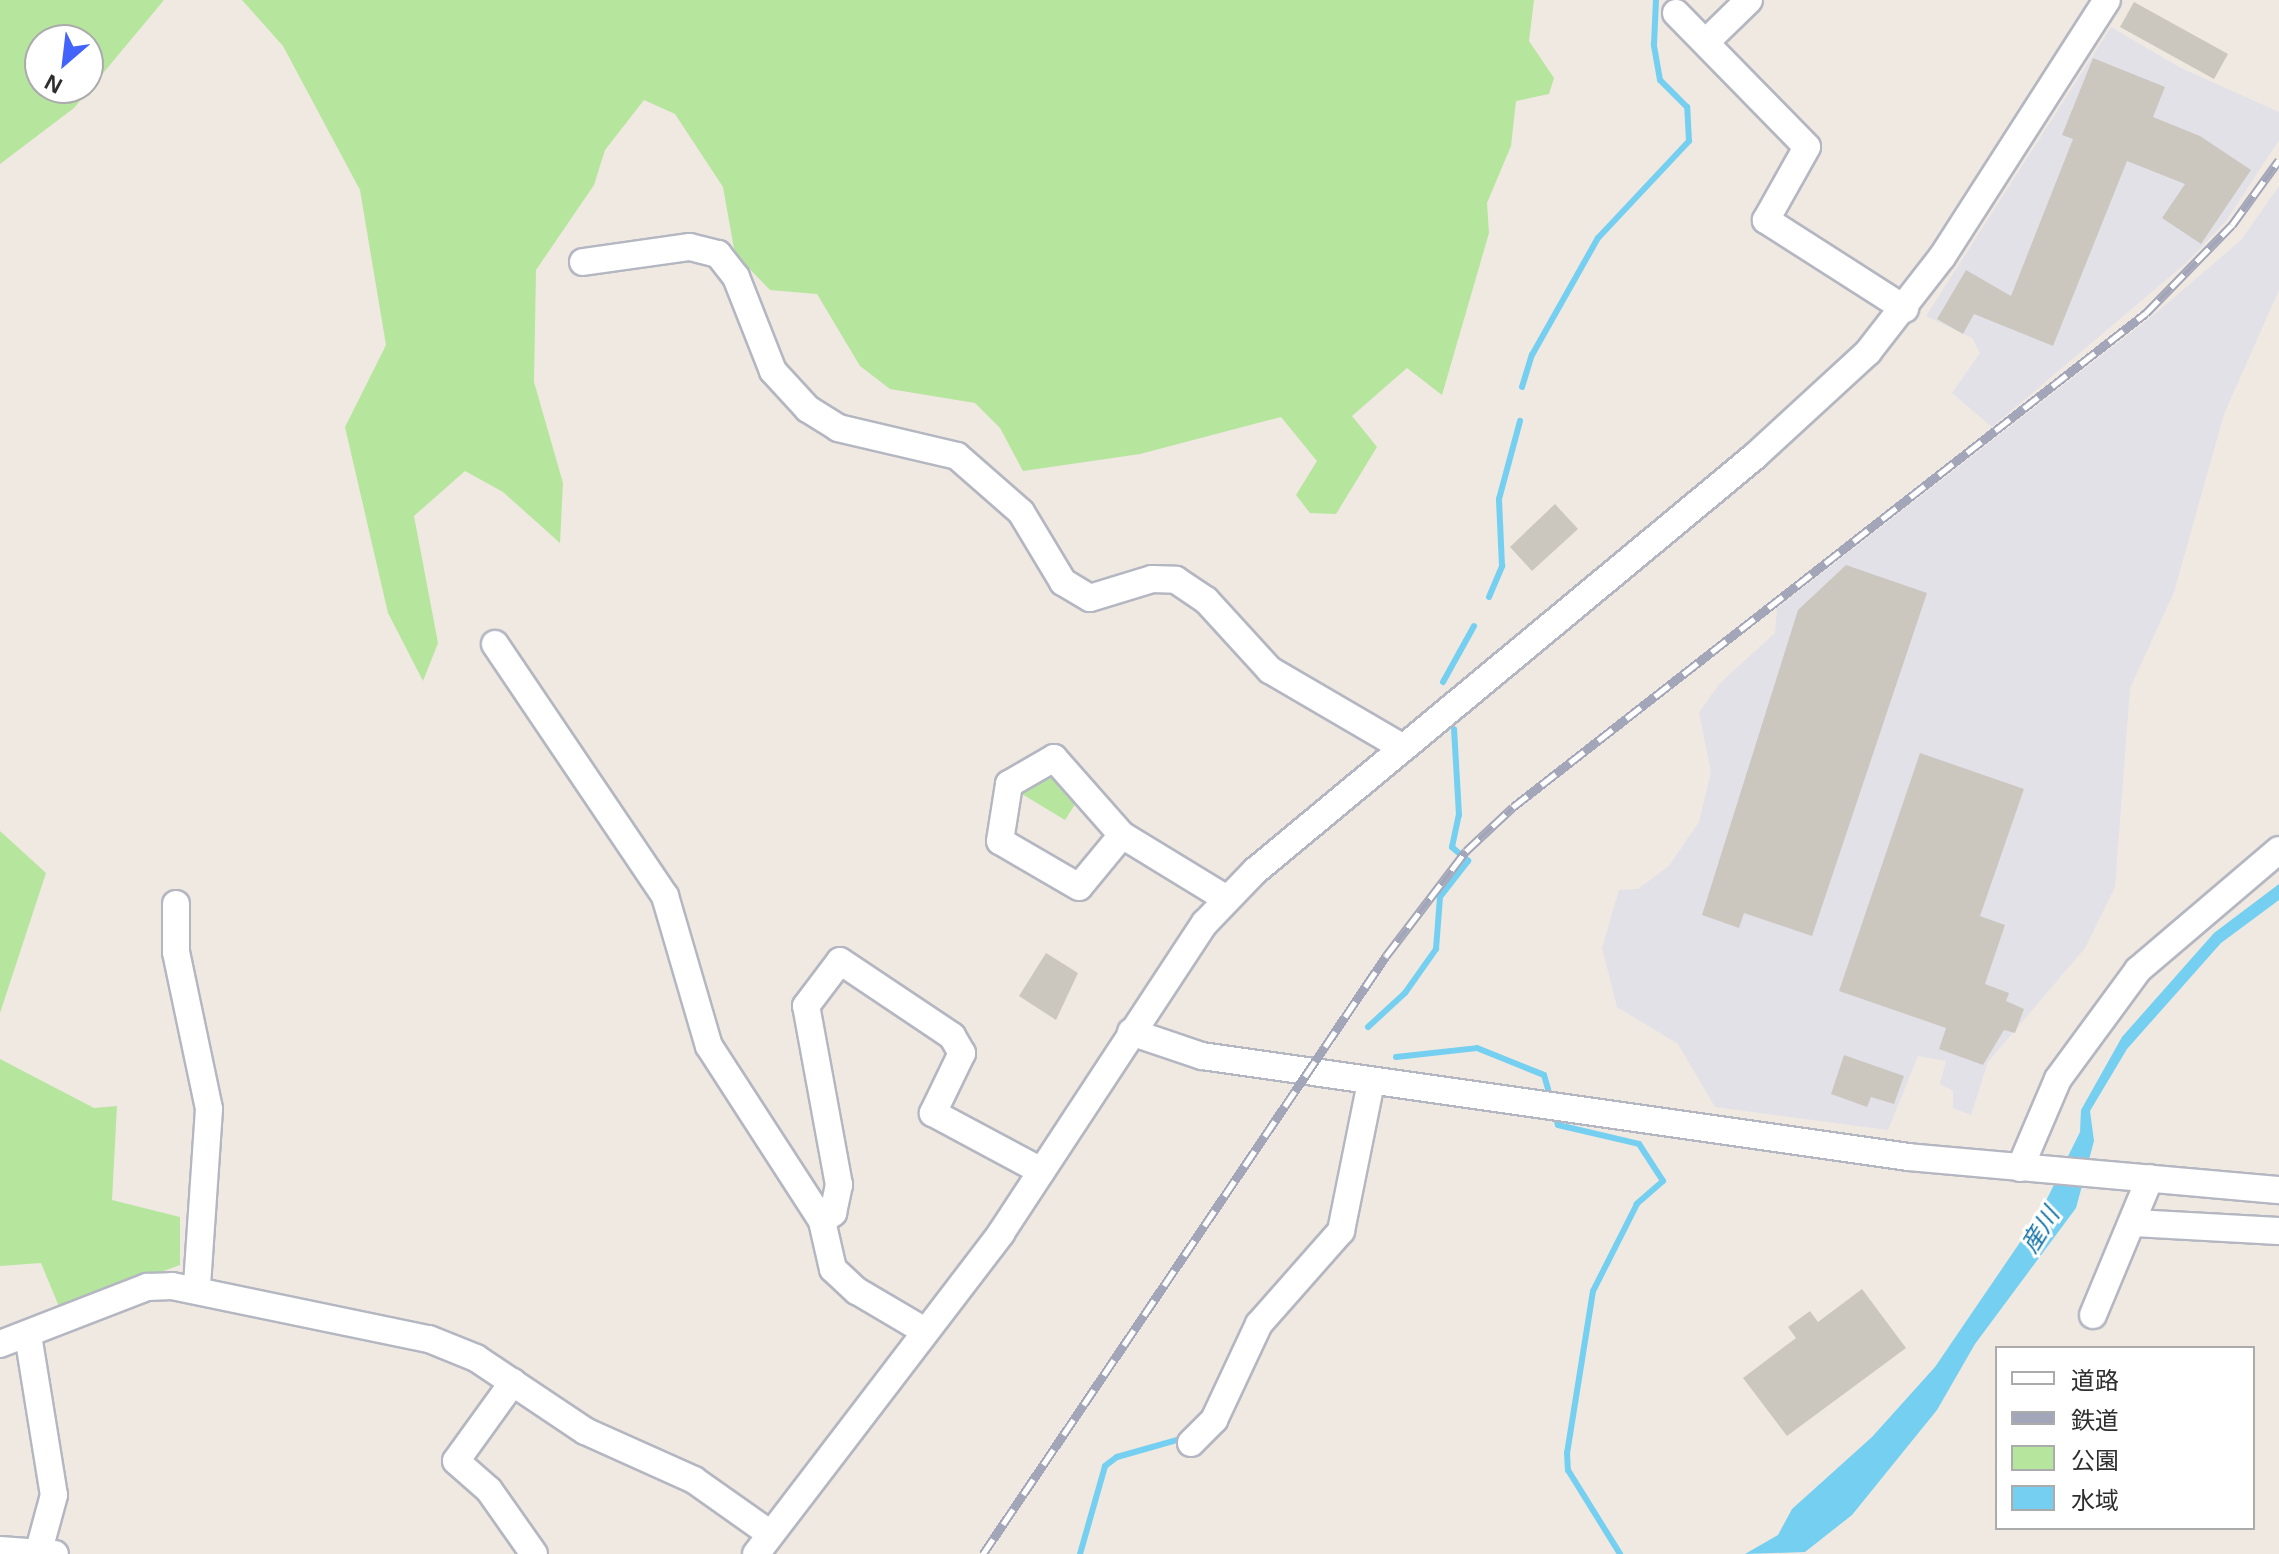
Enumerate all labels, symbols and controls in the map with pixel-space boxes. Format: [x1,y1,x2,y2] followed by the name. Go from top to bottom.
[24,24,104,104] north arrow
[41,69,66,99] text: N
[2015,1202,2065,1258] water label: 産川
[1995,1346,2255,1530] legend
[2071,1367,2119,1394] text: 道路
[2071,1407,2119,1434] text: 鉄道
[2071,1447,2119,1474] text: 公園
[2071,1487,2119,1514] text: 水域

